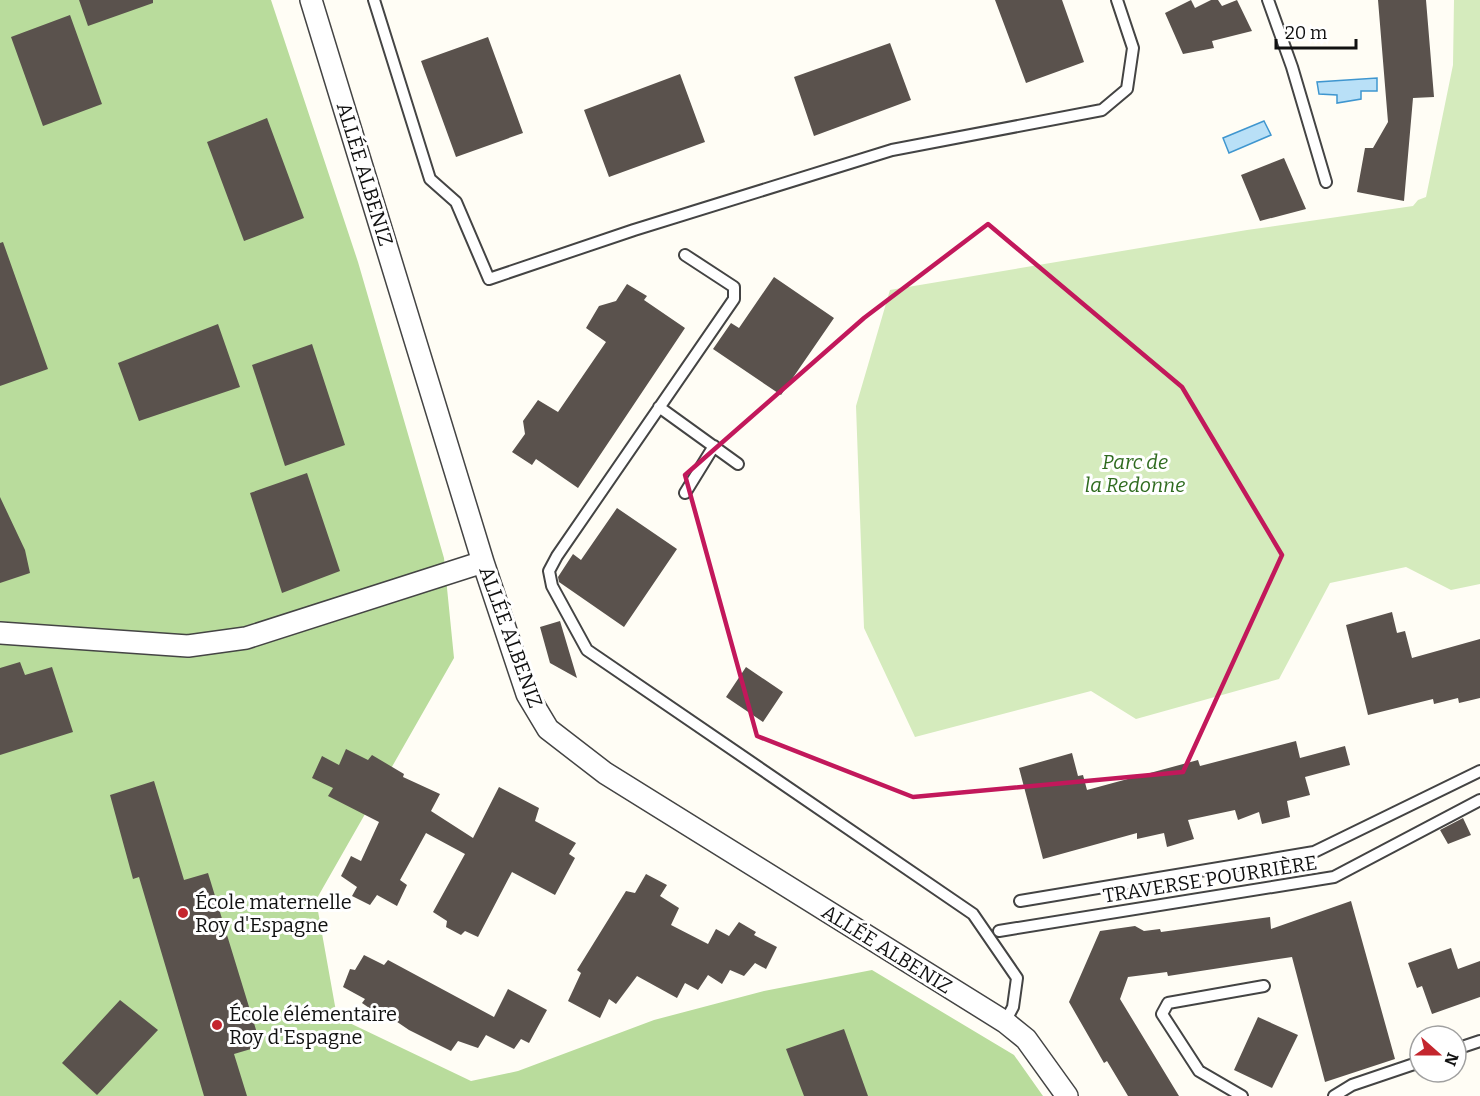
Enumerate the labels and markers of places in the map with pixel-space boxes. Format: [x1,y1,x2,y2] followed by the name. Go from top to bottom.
[195,890,352,937] place label: École maternelle Roy d'Espagne
[176,906,190,920] marker: École maternelle Roy d'Espagne
[229,1002,397,1049] place label: École élémentaire Roy d'Espagne
[210,1018,224,1032] marker: École élémentaire Roy d'Espagne

